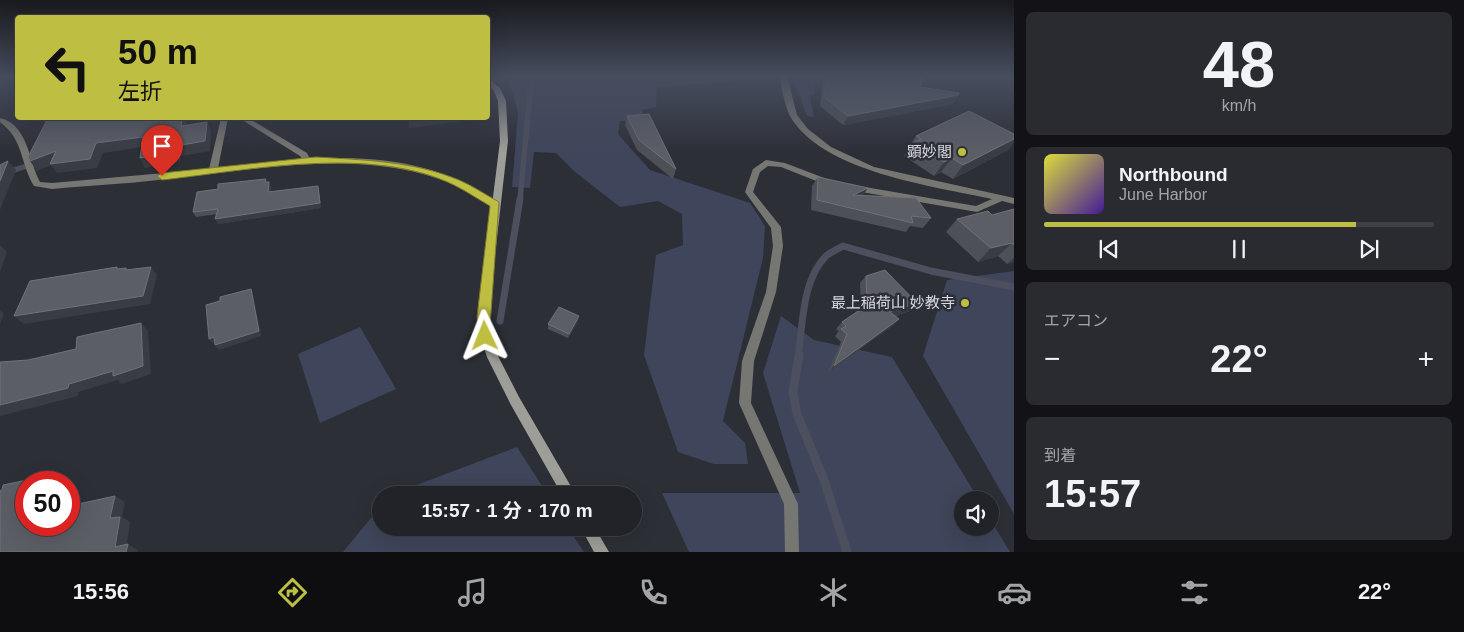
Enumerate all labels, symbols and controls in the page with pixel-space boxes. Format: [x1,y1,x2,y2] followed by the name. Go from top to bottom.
[1203,28,1275,101] text: 48
[118,32,198,71] text: 50 m
[35,35,100,100] icon: left
[118,79,162,104] text: 左折
[1222,97,1256,114] text: km/h
[141,125,183,176] pin
[148,132,176,160] icon: arrive
[907,143,952,160] place label: 顕妙閣
[956,146,968,158] marker: 顕妙閣
[1119,164,1228,185] text: Northbound
[1119,186,1207,203] text: June Harbor
[1095,235,1123,263] icon: previous
[1225,235,1253,263] icon: pause
[1355,235,1383,263] icon: next
[831,294,955,311] place label: 最上稲荷山 妙教寺
[959,297,971,309] marker: 最上稲荷山 妙教寺
[458,309,510,361] position arrow
[1044,312,1108,329] text: エアコン
[1210,338,1268,380] text: 22°
[1044,343,1060,374] text: −
[1418,343,1434,374] text: +
[1044,447,1076,464] text: 到着
[15,471,80,536] speed limit sign: 50
[1044,473,1141,515] text: 15:57
[954,491,999,536] map controls
[954,491,999,536] button: sound
[421,500,593,521] text: 15:57 · 1 分 · 170 m
[275,575,310,610] icon: directions
[455,575,490,610] icon: music
[636,575,671,610] icon: phone
[816,575,851,610] icon: climate
[997,575,1032,610] icon: car
[1177,575,1212,610] icon: filters
[73,579,129,604] text: 15:56
[1358,579,1391,604] text: 22°

